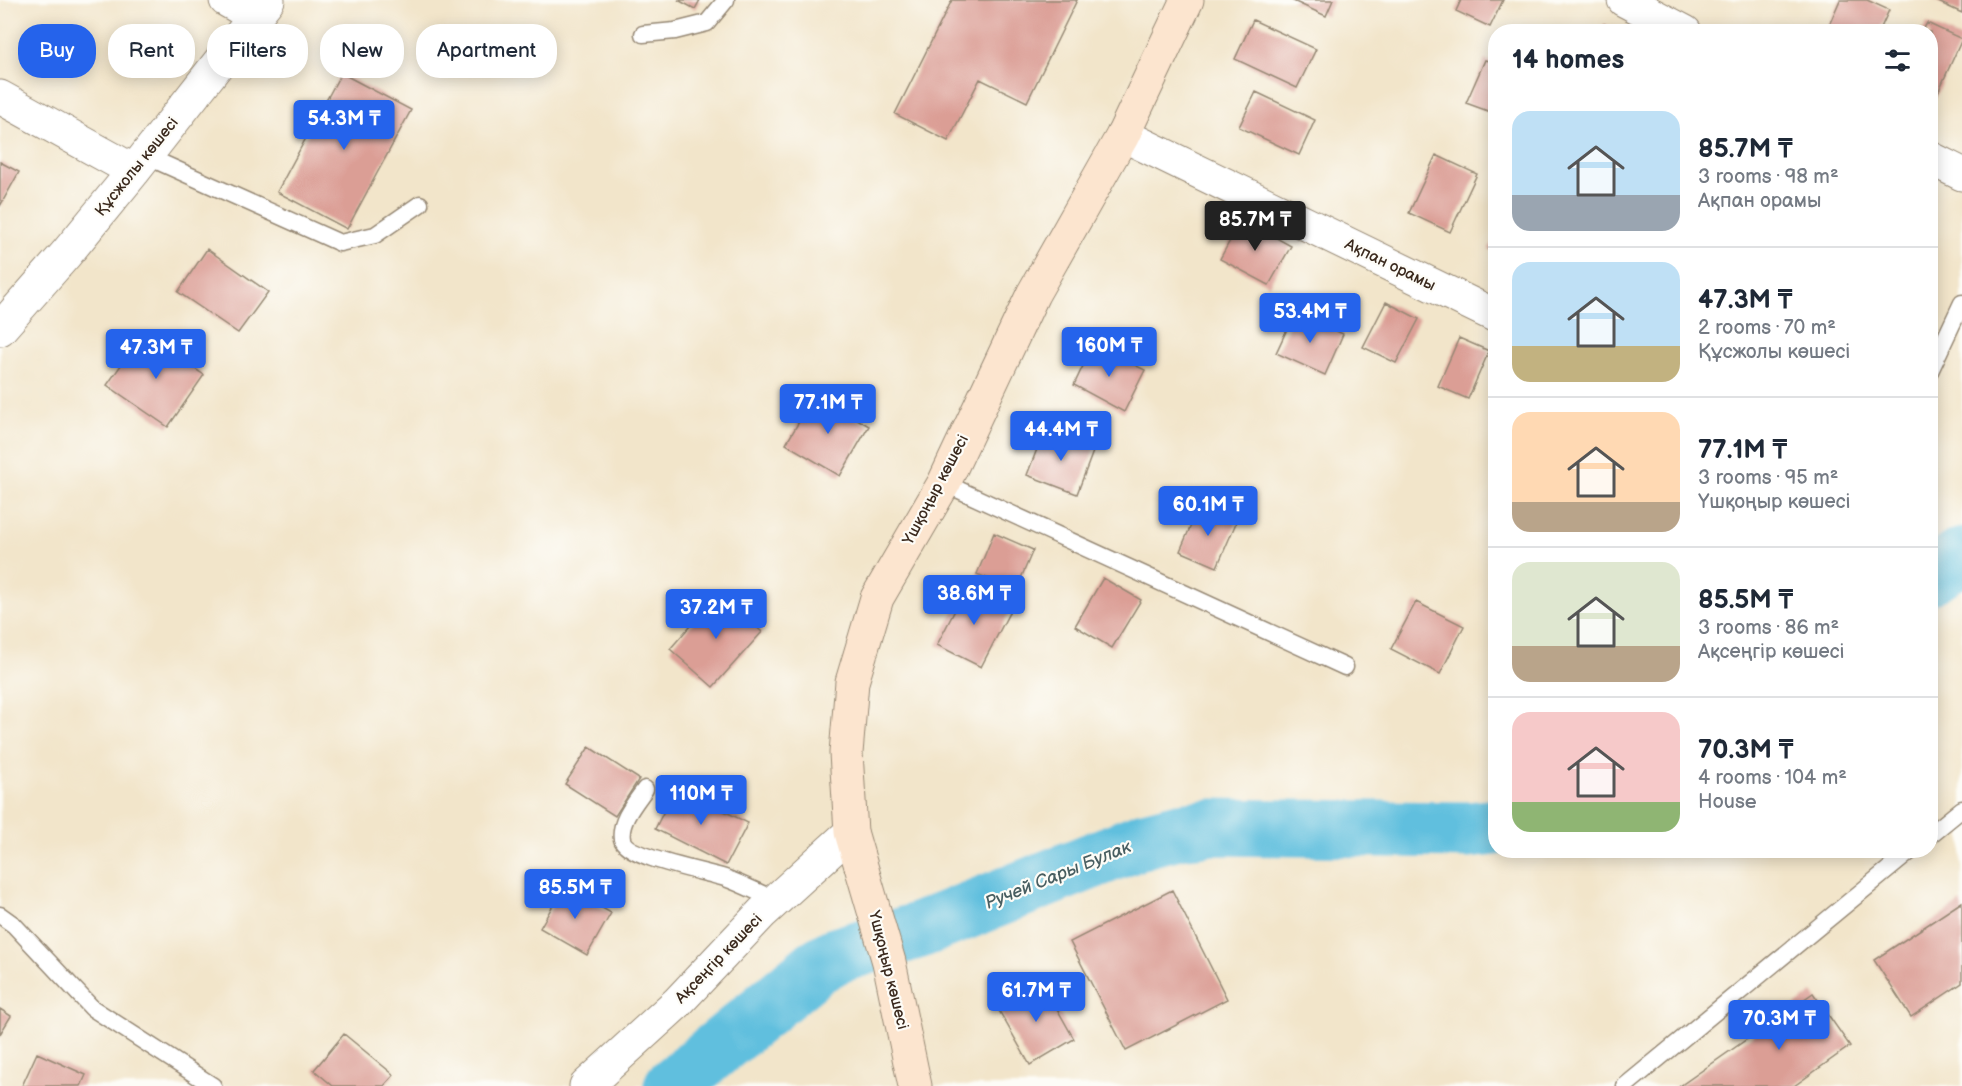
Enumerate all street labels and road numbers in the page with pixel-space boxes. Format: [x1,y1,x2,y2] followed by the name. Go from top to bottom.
[91,114,183,220] street label: Құсжолы көшесі
[1341,234,1439,295] street label: Ақпан орамы
[899,432,973,548] street label: Үшқоңыр көшесі
[864,909,912,1031] street label: Үшқоңыр көшесі
[671,910,767,1008] street label: Ақсеңгір көшесі

